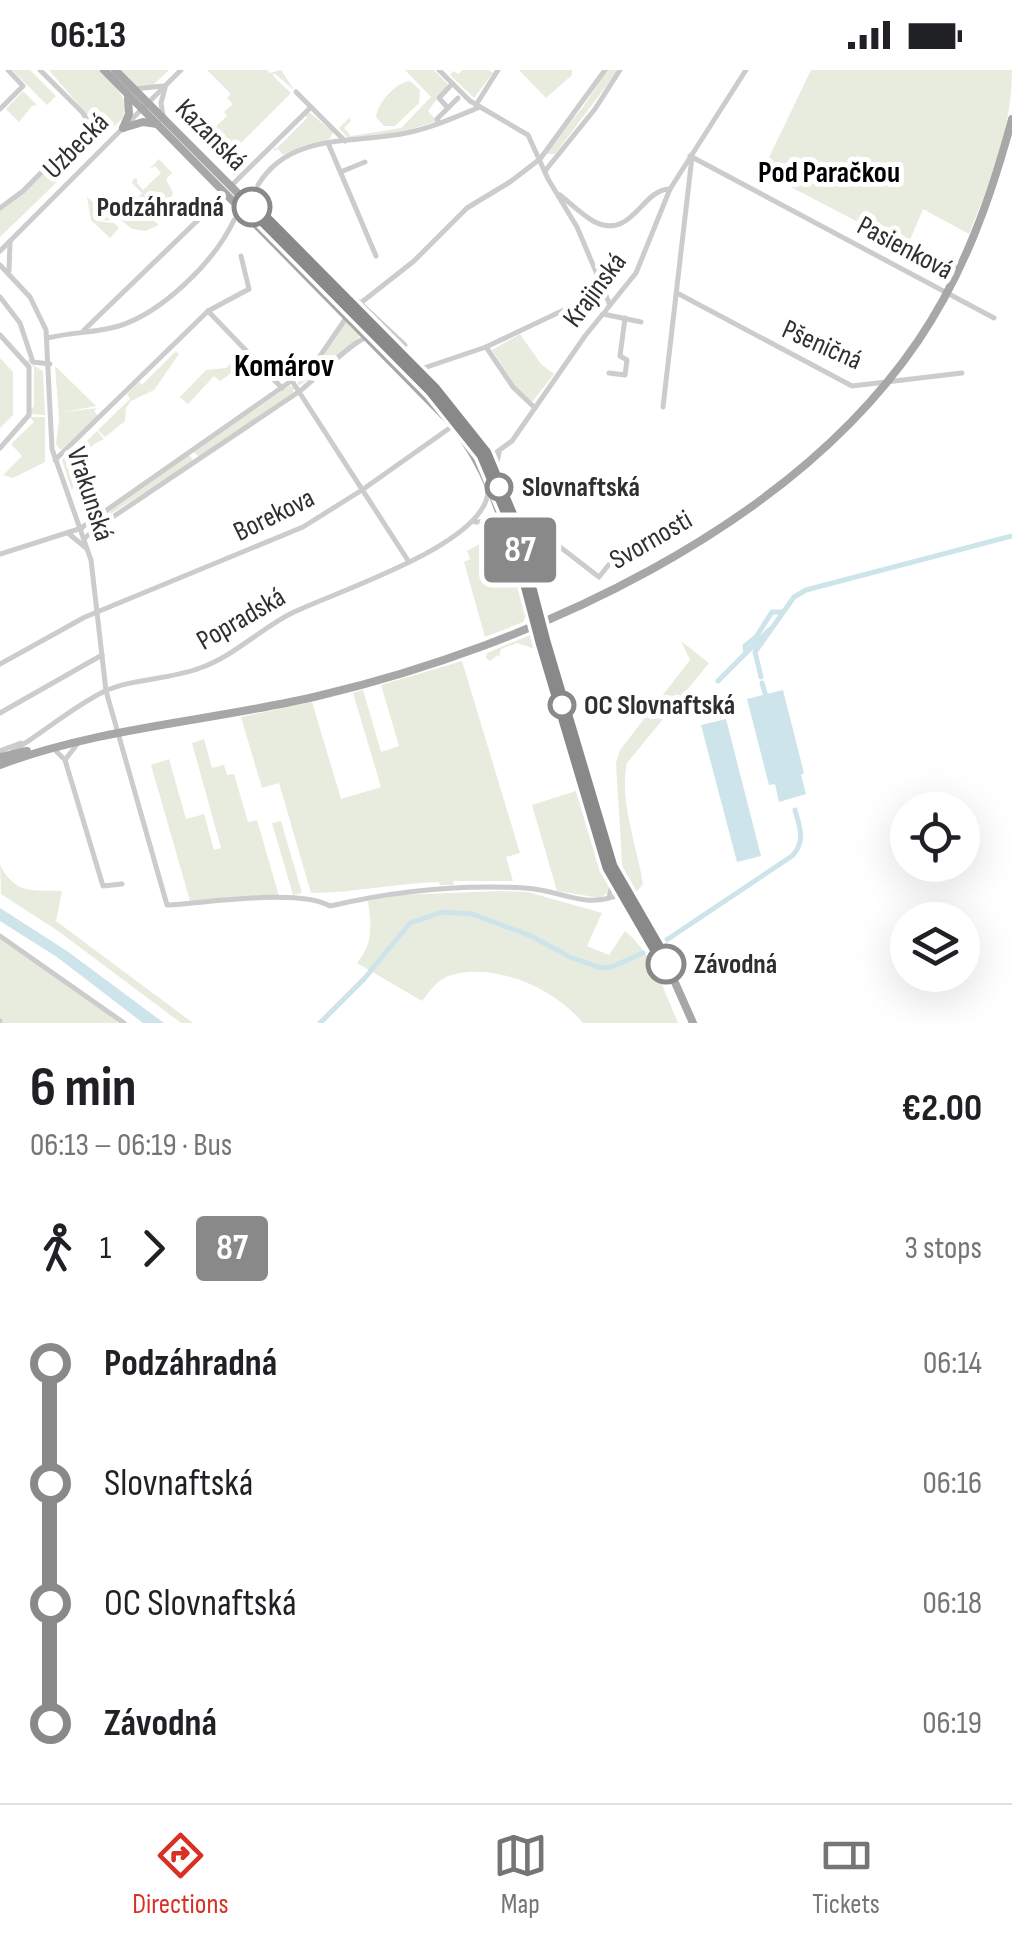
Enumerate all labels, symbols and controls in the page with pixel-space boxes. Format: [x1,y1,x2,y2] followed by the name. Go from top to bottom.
[50,13,126,58] text: 06:13
[168,92,254,178] street label: Kazanská
[36,106,116,186] street label: Uzbecká
[758,155,900,191] district label: Pod Paračkou
[233,188,271,226] marker: Podzáhradná
[96,191,224,224] place label: Podzáhradná
[852,209,958,287] street label: Pasienková
[556,246,634,334] street label: Krajinská
[777,313,867,377] street label: Pšeničná
[234,347,334,386] district label: Komárov
[59,443,121,545] street label: Vrakunská
[522,471,640,504] place label: Slovnaftská
[486,474,512,500] marker: Slovnaftská
[228,481,320,549] street label: Borekova
[604,503,698,577] street label: Svornosti
[475,518,565,582] line badge: 87
[504,529,536,572] text: 87
[191,581,291,657] street label: Popradská
[584,689,735,722] place label: OC Slovnaftská
[549,692,575,718] marker: OC Slovnaftská
[890,792,980,992] map controls
[890,792,980,882] button: locate
[890,902,980,992] button: layers
[647,945,685,983] marker: Závodná
[694,948,777,981] place label: Závodná
[30,1055,137,1122] text: 6 min
[901,1086,982,1131] text: €2.00
[30,1126,232,1165] text: 06:13 – 06:19 · Bus
[30,1221,85,1276] icon: walk
[126,1221,181,1276] icon: forward
[216,1227,248,1270] text: 87
[100,1229,111,1268] text: 1
[904,1229,982,1268] text: 3 stops
[104,1341,277,1386] text: Podzáhradná
[923,1344,982,1383] text: 06:14
[104,1461,253,1506] text: Slovnaftská
[922,1464,982,1503] text: 06:16
[104,1581,297,1626] text: OC Slovnaftská
[922,1584,982,1623] text: 06:18
[104,1701,217,1746] text: Závodná
[922,1704,982,1743] text: 06:19
[132,1828,228,1921] tab: Directions
[493,1828,548,1921] tab: Map
[812,1828,880,1921] tab: Tickets

